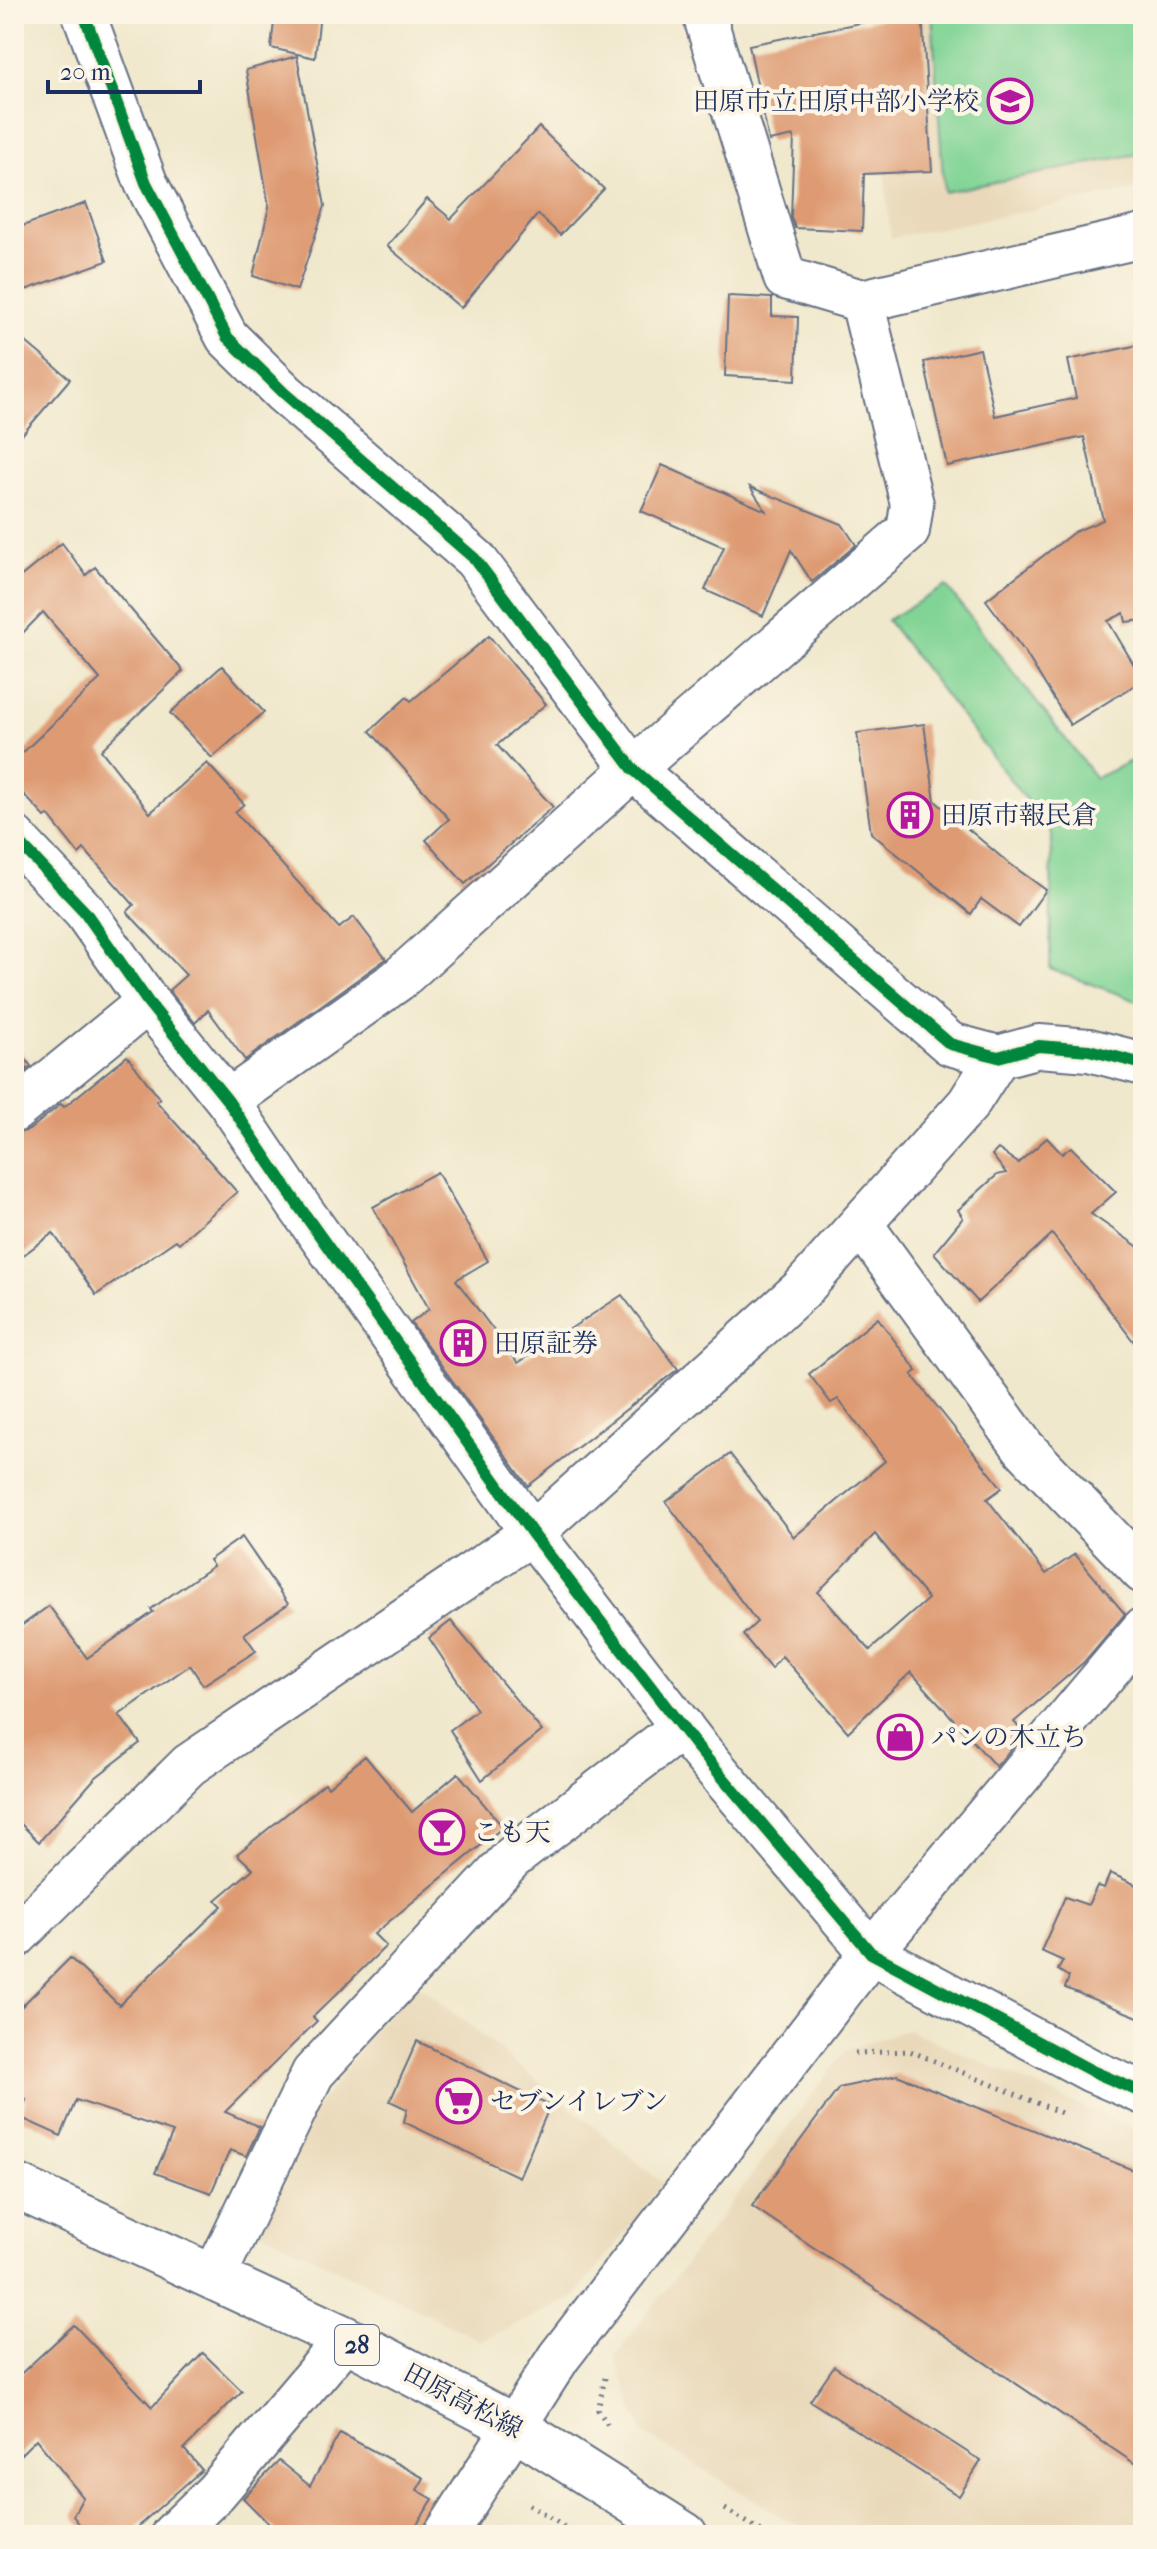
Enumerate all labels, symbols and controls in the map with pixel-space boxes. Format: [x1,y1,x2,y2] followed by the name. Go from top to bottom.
[48,44,200,94] scale bar
[60,58,111,86] text: 20 m
[986,77,1034,125] school or university icon: 田原市立田原中部小学校
[693,86,979,117] place label: 田原市立田原中部小学校
[886,791,934,839] building icon: 田原市報民倉
[941,800,1097,831] place label: 田原市報民倉
[439,1319,487,1367] building icon: 田原証券
[494,1328,598,1359] place label: 田原証券
[876,1713,924,1761] shop icon: パンの木立ち
[931,1722,1087,1753] place label: パンの木立ち
[418,1808,466,1856] bar icon: こも天
[473,1817,551,1848] place label: こも天
[435,2077,483,2125] supermarket icon: セブンイレブン
[490,2086,669,2117] place label: セブンイレブン
[335,2325,379,2365] road number: 28
[398,2357,528,2445] street label: 田原高松線

